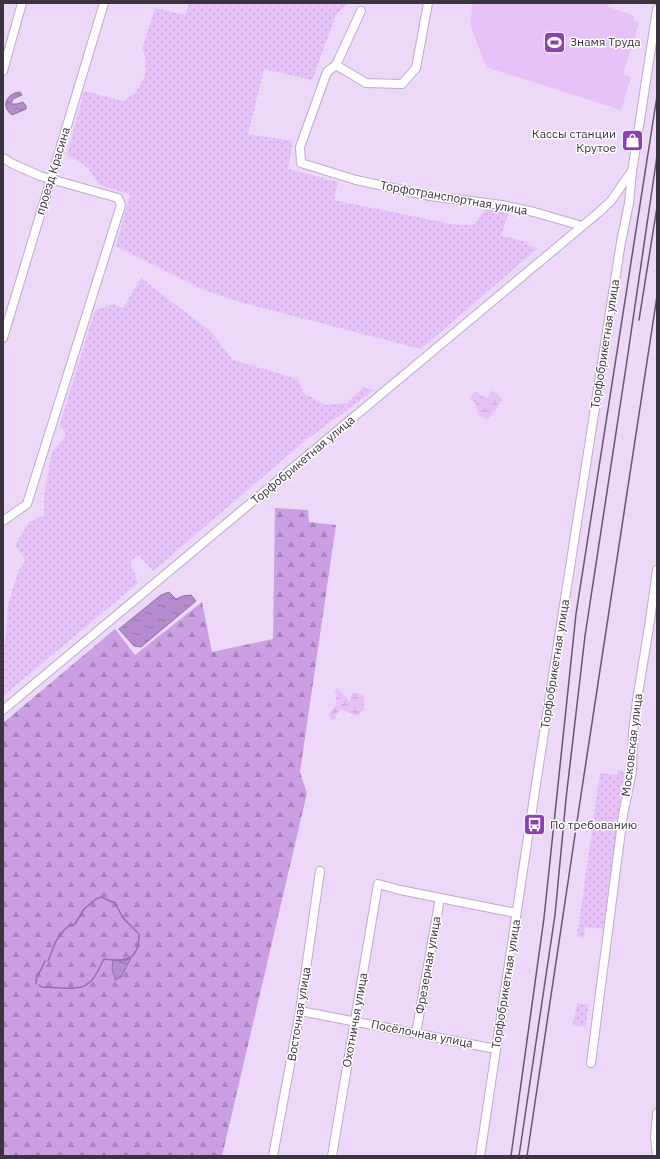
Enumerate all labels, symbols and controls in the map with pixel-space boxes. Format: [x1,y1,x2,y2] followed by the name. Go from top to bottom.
[542,29,568,55] sports icon: Знамя Труда
[570,34,641,49] place label: Знамя Труда
[32,125,73,217] street label: проезд Красина
[532,126,616,155] place label: Кассы станции Крутое
[619,128,645,154] shop icon: Кассы станции Крутое
[379,177,530,218] street label: Торфотранспортная улица
[587,278,622,410] street label: Торфобрикетная улица
[248,411,358,507] street label: Торфобрикетная улица
[537,598,572,730] street label: Торфобрикетная улица
[618,692,645,797] street label: Московская улица
[521,812,547,838] bus stop icon: По требованию
[550,817,637,832] place label: По требованию
[412,914,444,1015] street label: Фрезерная улица
[488,918,523,1050] street label: Торфобрикетная улица
[284,965,313,1062] street label: Восточная улица
[339,971,370,1068] street label: Охотничья улица
[370,1016,475,1051] street label: Посёлочная улица

